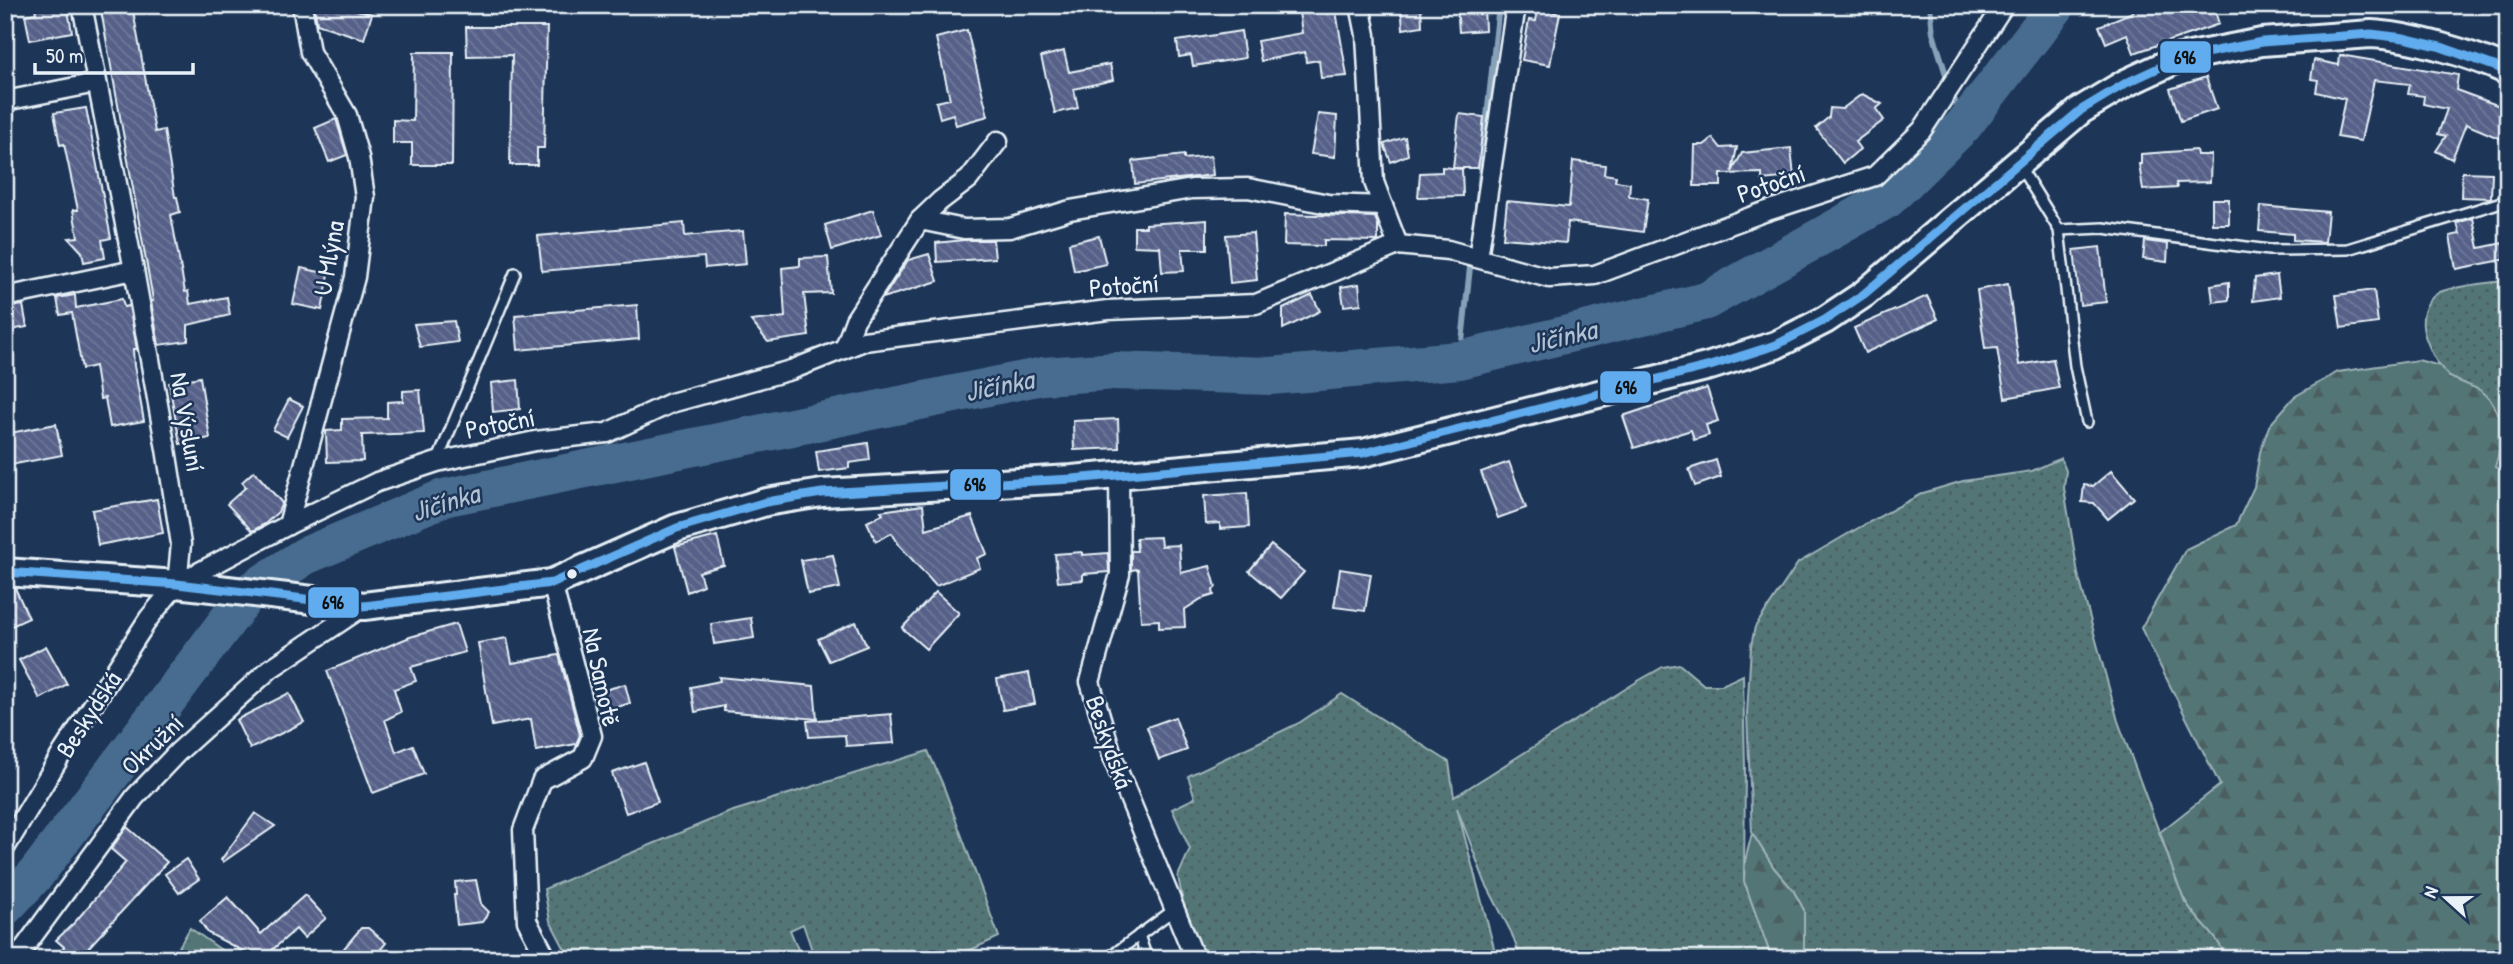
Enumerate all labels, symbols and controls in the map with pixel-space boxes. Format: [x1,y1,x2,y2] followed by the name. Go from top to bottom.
[35,32,192,76] scale bar
[2159,40,2212,74] line badge: 696
[46,41,83,70] text: 50 m
[2174,44,2196,70] text: 696
[1732,155,1810,211] street label: Potoční
[304,218,352,298] street label: U Mlýna
[1088,265,1160,305] street label: Potoční
[1524,309,1603,362] water label: Jičínka
[961,359,1039,410] water label: Jičínka
[162,369,214,475] street label: Na Výsluní
[1599,370,1652,404] line badge: 696
[1615,374,1637,400] text: 696
[462,399,538,447] street label: Potoční
[949,468,1002,501] line badge: 696
[964,471,986,497] text: 696
[406,473,486,530] water label: Jičínka
[565,567,579,581] unlabelled marker
[307,586,360,619] line badge: 696
[322,589,344,615] text: 696
[575,625,629,729] street label: Na Samotě
[47,664,129,764] street label: Beskydská
[1078,691,1142,793] street label: Beskydská
[113,706,191,782] street label: Okružní
[2412,862,2482,932] north arrow
[2416,883,2444,901] text: N

